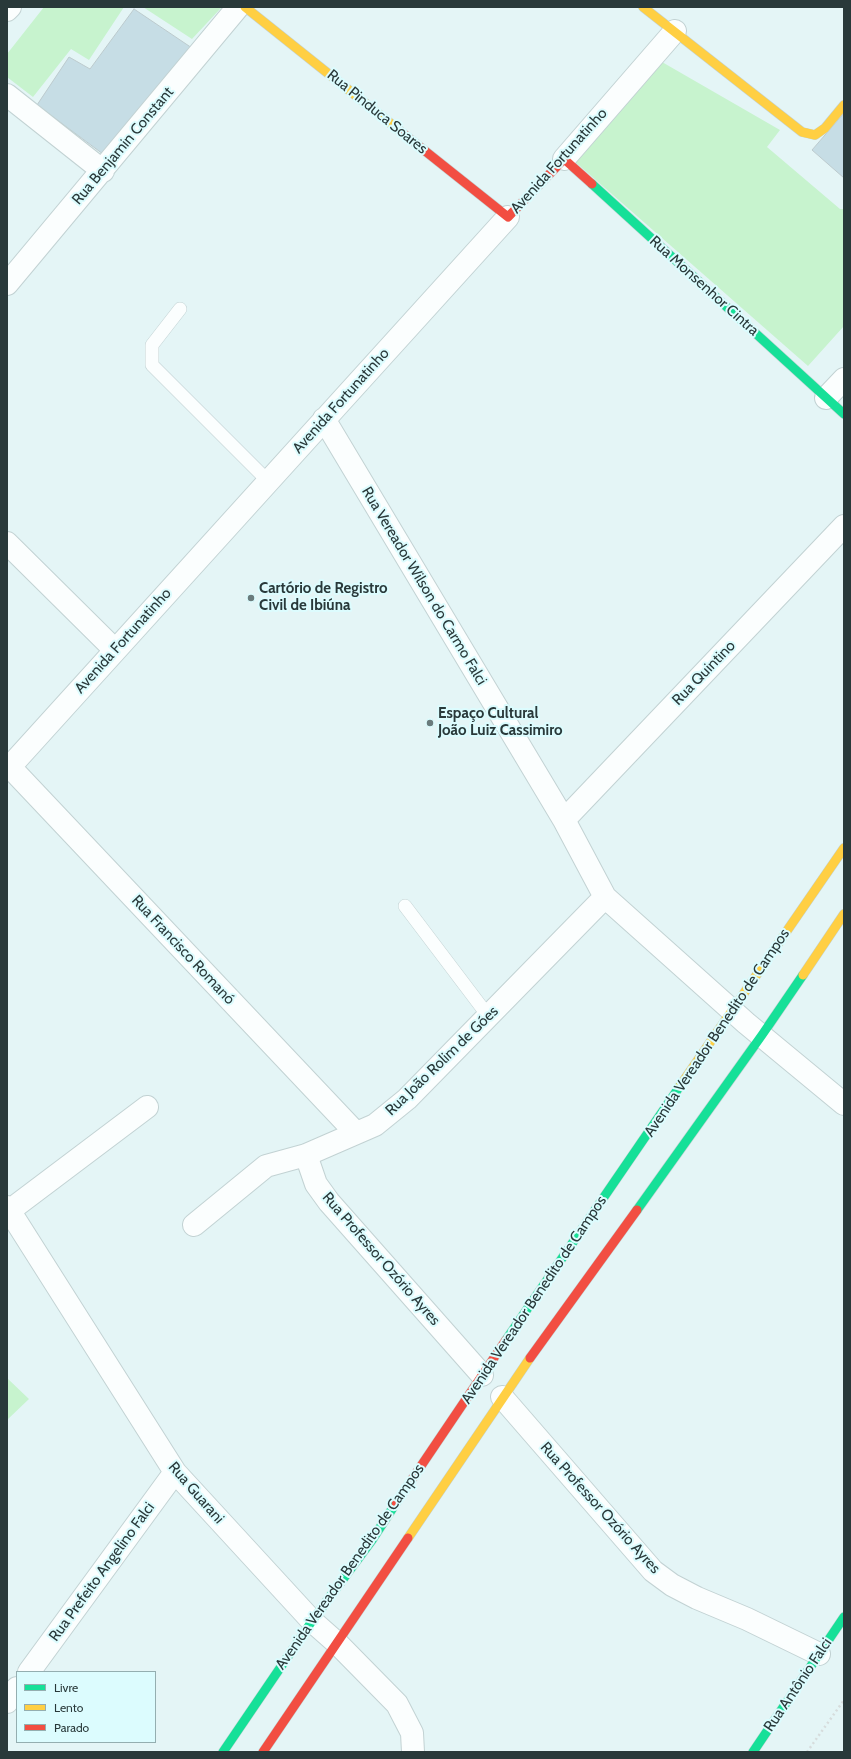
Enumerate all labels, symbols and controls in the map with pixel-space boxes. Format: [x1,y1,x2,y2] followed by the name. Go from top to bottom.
[323,66,431,158] street label: Rua Pinduca Soares
[68,83,178,209] street label: Rua Benjamin Constant
[507,105,611,217] street label: Avenida Fortunatinho
[646,232,762,340] street label: Rua Monsenhor Cintra
[289,345,393,457] street label: Avenida Fortunatinho
[358,484,490,688] street label: Rua Vereador Wilson do Carmo Falci
[259,580,388,615] place label: Cartório de Registro Civil de Ibiúna
[71,585,175,697] street label: Avenida Fortunatinho
[246,593,256,603] marker: Cartório de Registro Civil de Ibiúna
[669,637,739,709] street label: Rua Quintino
[438,705,563,740] place label: Espaço Cultural João Luiz Cassimiro
[425,718,435,728] marker: Espaço Cultural João Luiz Cassimiro
[128,891,238,1009] street label: Rua Francisco Romanó
[641,926,793,1140] street label: Avenida Vereador Benedito de Campos
[382,1003,502,1119] street label: Rua João Rolim de Góes
[318,1189,444,1329] street label: Rua Professor Ozório Ayres
[458,1193,610,1407] street label: Avenida Vereador Benedito de Campos
[536,1439,664,1577] street label: Rua Professor Ozório Ayres
[164,1459,228,1527] street label: Rua Guarani
[272,1461,428,1673] street label: Avenida Vereador Benedito de Campos
[46,1499,158,1645] street label: Rua Prefeito Angelino Falci
[760,1635,836,1735] street label: Rua Antônio Falci
[16,1671,156,1743] legend
[54,1680,78,1695] text: Livre
[54,1700,83,1715] text: Lento
[54,1720,89,1735] text: Parado

